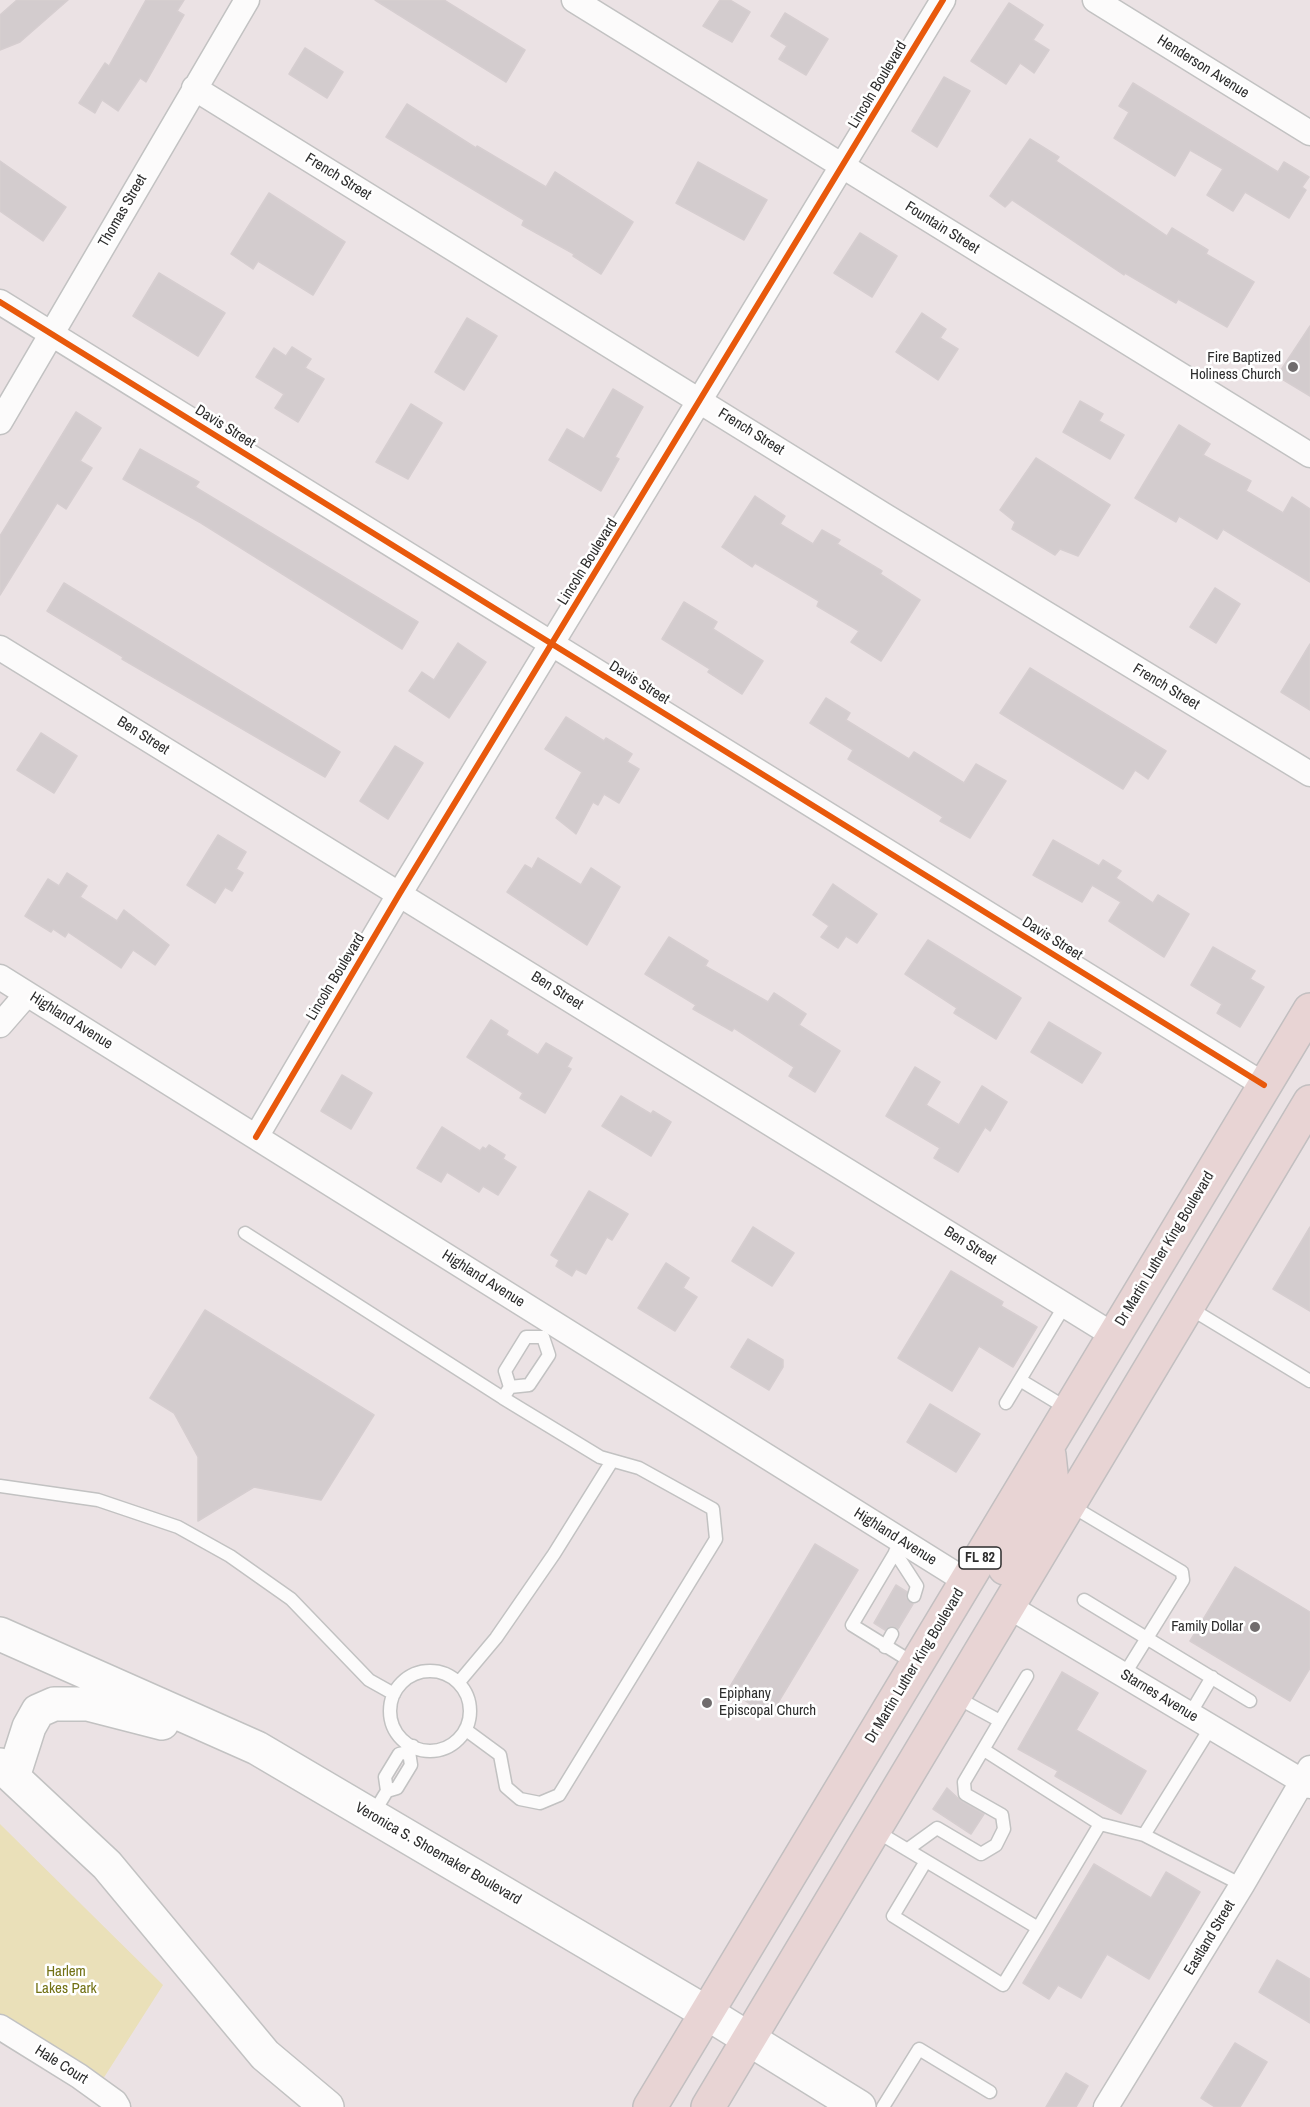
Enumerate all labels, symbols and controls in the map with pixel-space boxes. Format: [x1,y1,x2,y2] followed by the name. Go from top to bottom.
[1154,32,1252,102] street label: Henderson Avenue
[845,38,911,132] street label: Lincoln Boulevard
[302,150,374,204] street label: French Street
[95,172,151,250] street label: Thomas Street
[902,198,982,258] street label: Fountain Street
[1190,349,1281,384] place label: Fire Baptized Holiness Church
[1286,360,1300,374] marker: Fire Baptized Holiness Church
[192,401,258,453] street label: Davis Street
[715,405,787,459] street label: French Street
[554,515,622,609] street label: Lincoln Boulevard
[606,657,672,709] street label: Davis Street
[1129,660,1203,714] street label: French Street
[114,713,172,759] street label: Ben Street
[1019,913,1085,965] street label: Davis Street
[303,930,369,1024] street label: Lincoln Boulevard
[528,968,586,1014] street label: Ben Street
[26,988,116,1054] street label: Highland Avenue
[1112,1168,1218,1330] street label: Dr Martin Luther King Boulevard
[941,1223,999,1269] street label: Ben Street
[438,1246,528,1312] street label: Highland Avenue
[850,1504,940,1570] street label: Highland Avenue
[959,1547,1001,1569] road number: FL 82
[862,1585,968,1747] street label: Dr Martin Luther King Boulevard
[1171,1618,1243,1636] place label: Family Dollar
[1248,1620,1262,1634] marker: Family Dollar
[1117,1666,1201,1726] street label: Starnes Avenue
[719,1685,816,1720] place label: Epiphany Episcopal Church
[700,1696,714,1710] marker: Epiphany Episcopal Church
[352,1799,524,1909] street label: Veronica S. Shoemaker Boulevard
[1181,1897,1239,1979] street label: Eastland Street
[35,1963,97,1998] park label: Harlem Lakes Park
[31,2042,91,2088] street label: Hale Court

